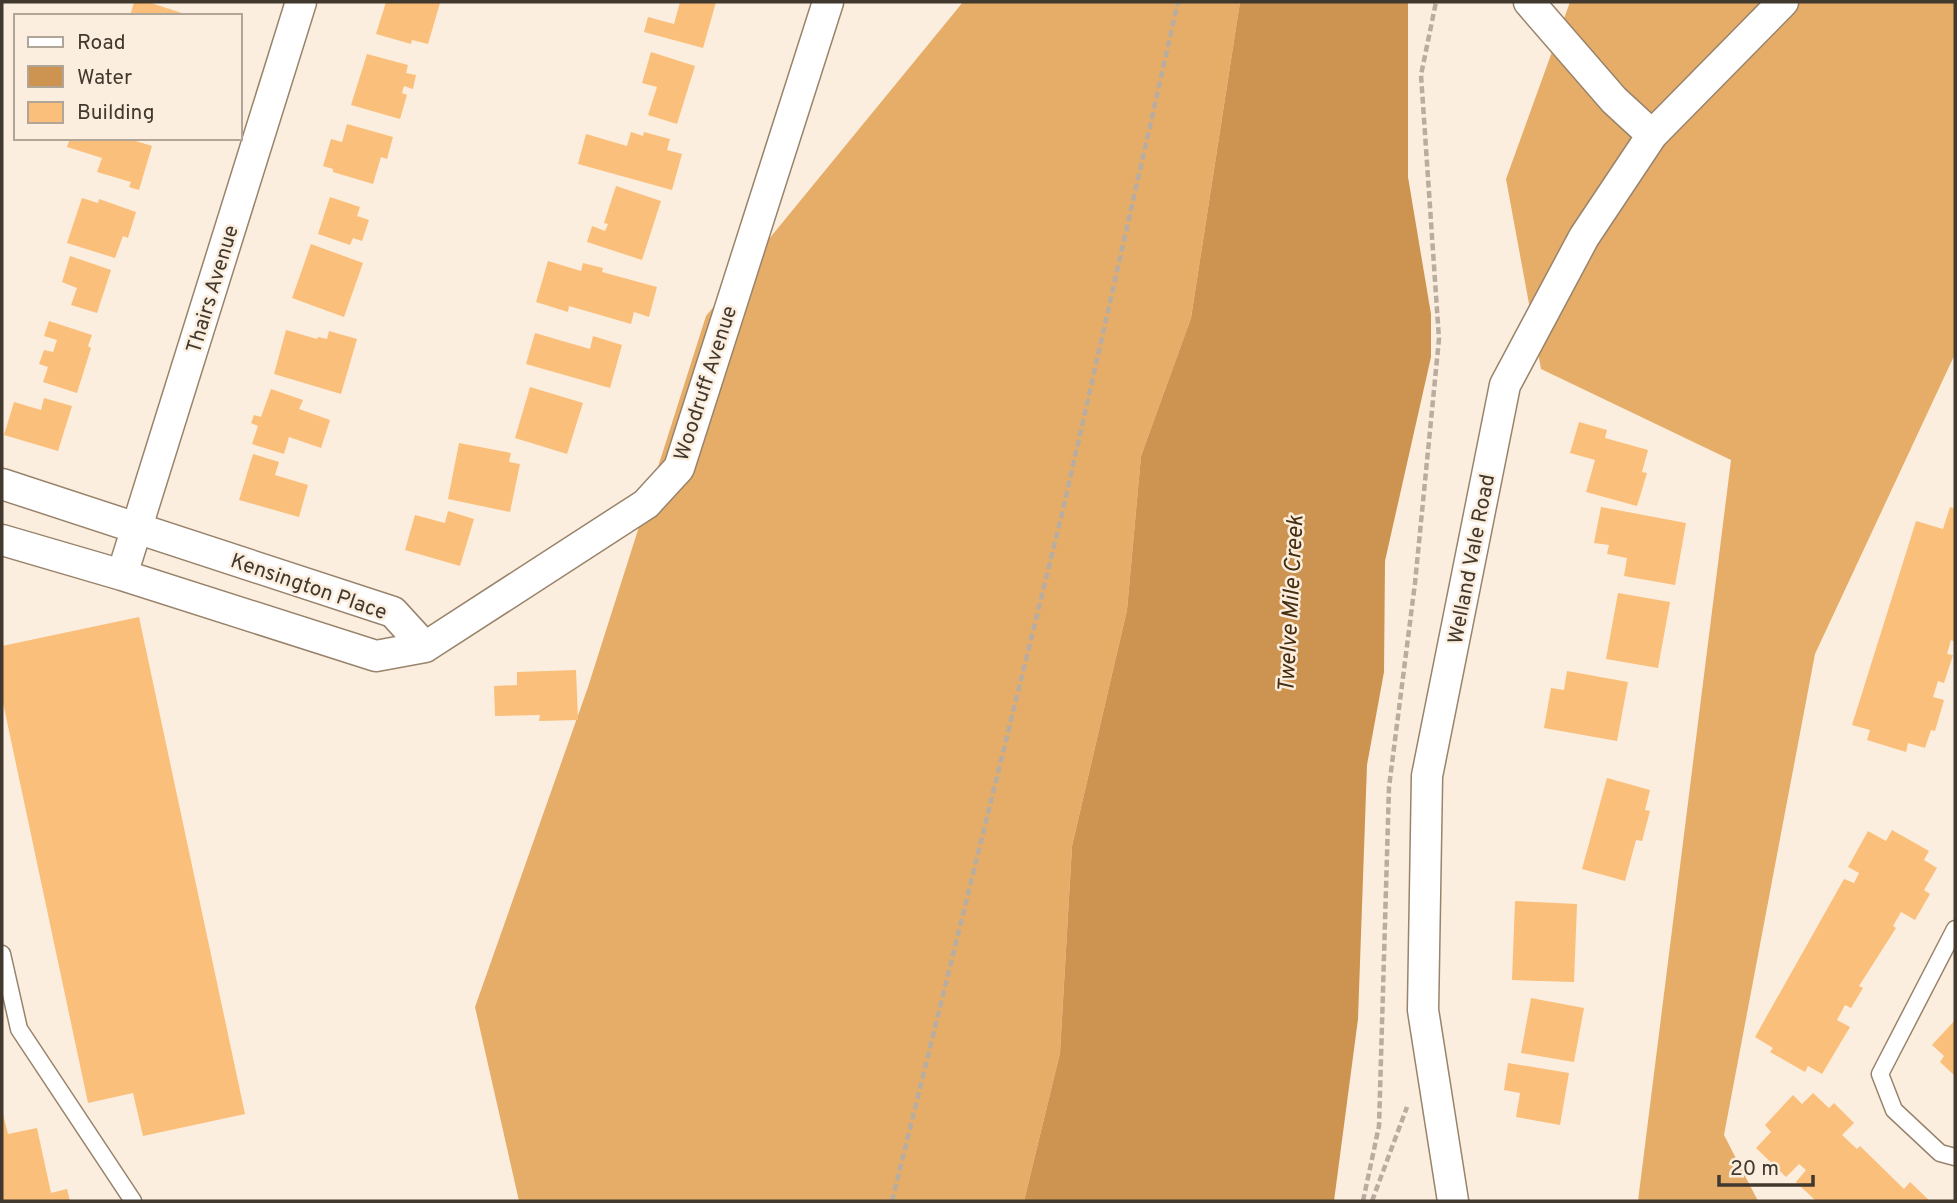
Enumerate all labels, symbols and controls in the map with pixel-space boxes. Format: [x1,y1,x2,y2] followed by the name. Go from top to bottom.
[14,14,242,140] legend
[77,30,126,57] text: Road
[77,65,132,92] text: Water
[77,100,155,127] text: Building
[181,222,246,357] street label: Thairs Avenue
[669,303,744,464] street label: Woodruff Avenue
[1443,472,1502,647] street label: Welland Vale Road
[1273,514,1312,694] water label: Twelve Mile Creek
[227,548,390,627] street label: Kensington Place
[1719,1144,1814,1188] scale bar
[1730,1156,1779,1183] text: 20 m

